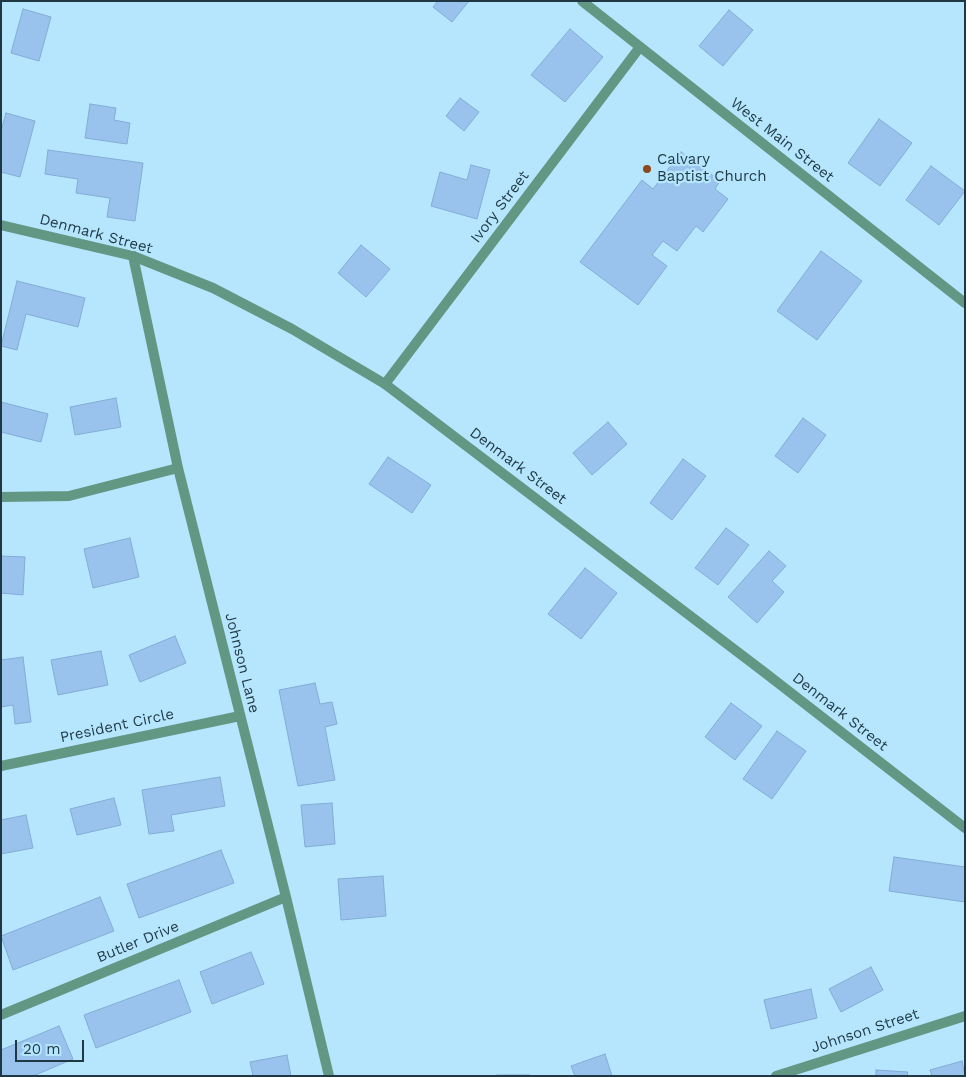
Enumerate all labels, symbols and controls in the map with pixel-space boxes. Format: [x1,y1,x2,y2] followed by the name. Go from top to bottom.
[727,94,837,186] street label: West Main Street
[657,151,767,186] place label: Calvary Baptist Church
[641,163,653,175] marker: Calvary Baptist Church
[467,167,533,247] street label: Ivory Street
[37,210,155,258] street label: Denmark Street
[466,424,570,508] street label: Denmark Street
[221,611,263,715] street label: Johnson Lane
[789,669,891,755] street label: Denmark Street
[58,705,176,747] street label: President Circle
[94,917,182,967] street label: Butler Drive
[809,1005,921,1057] street label: Johnson Street
[18,1030,86,1062] scale bar
[23,1040,61,1058] text: 20 m

